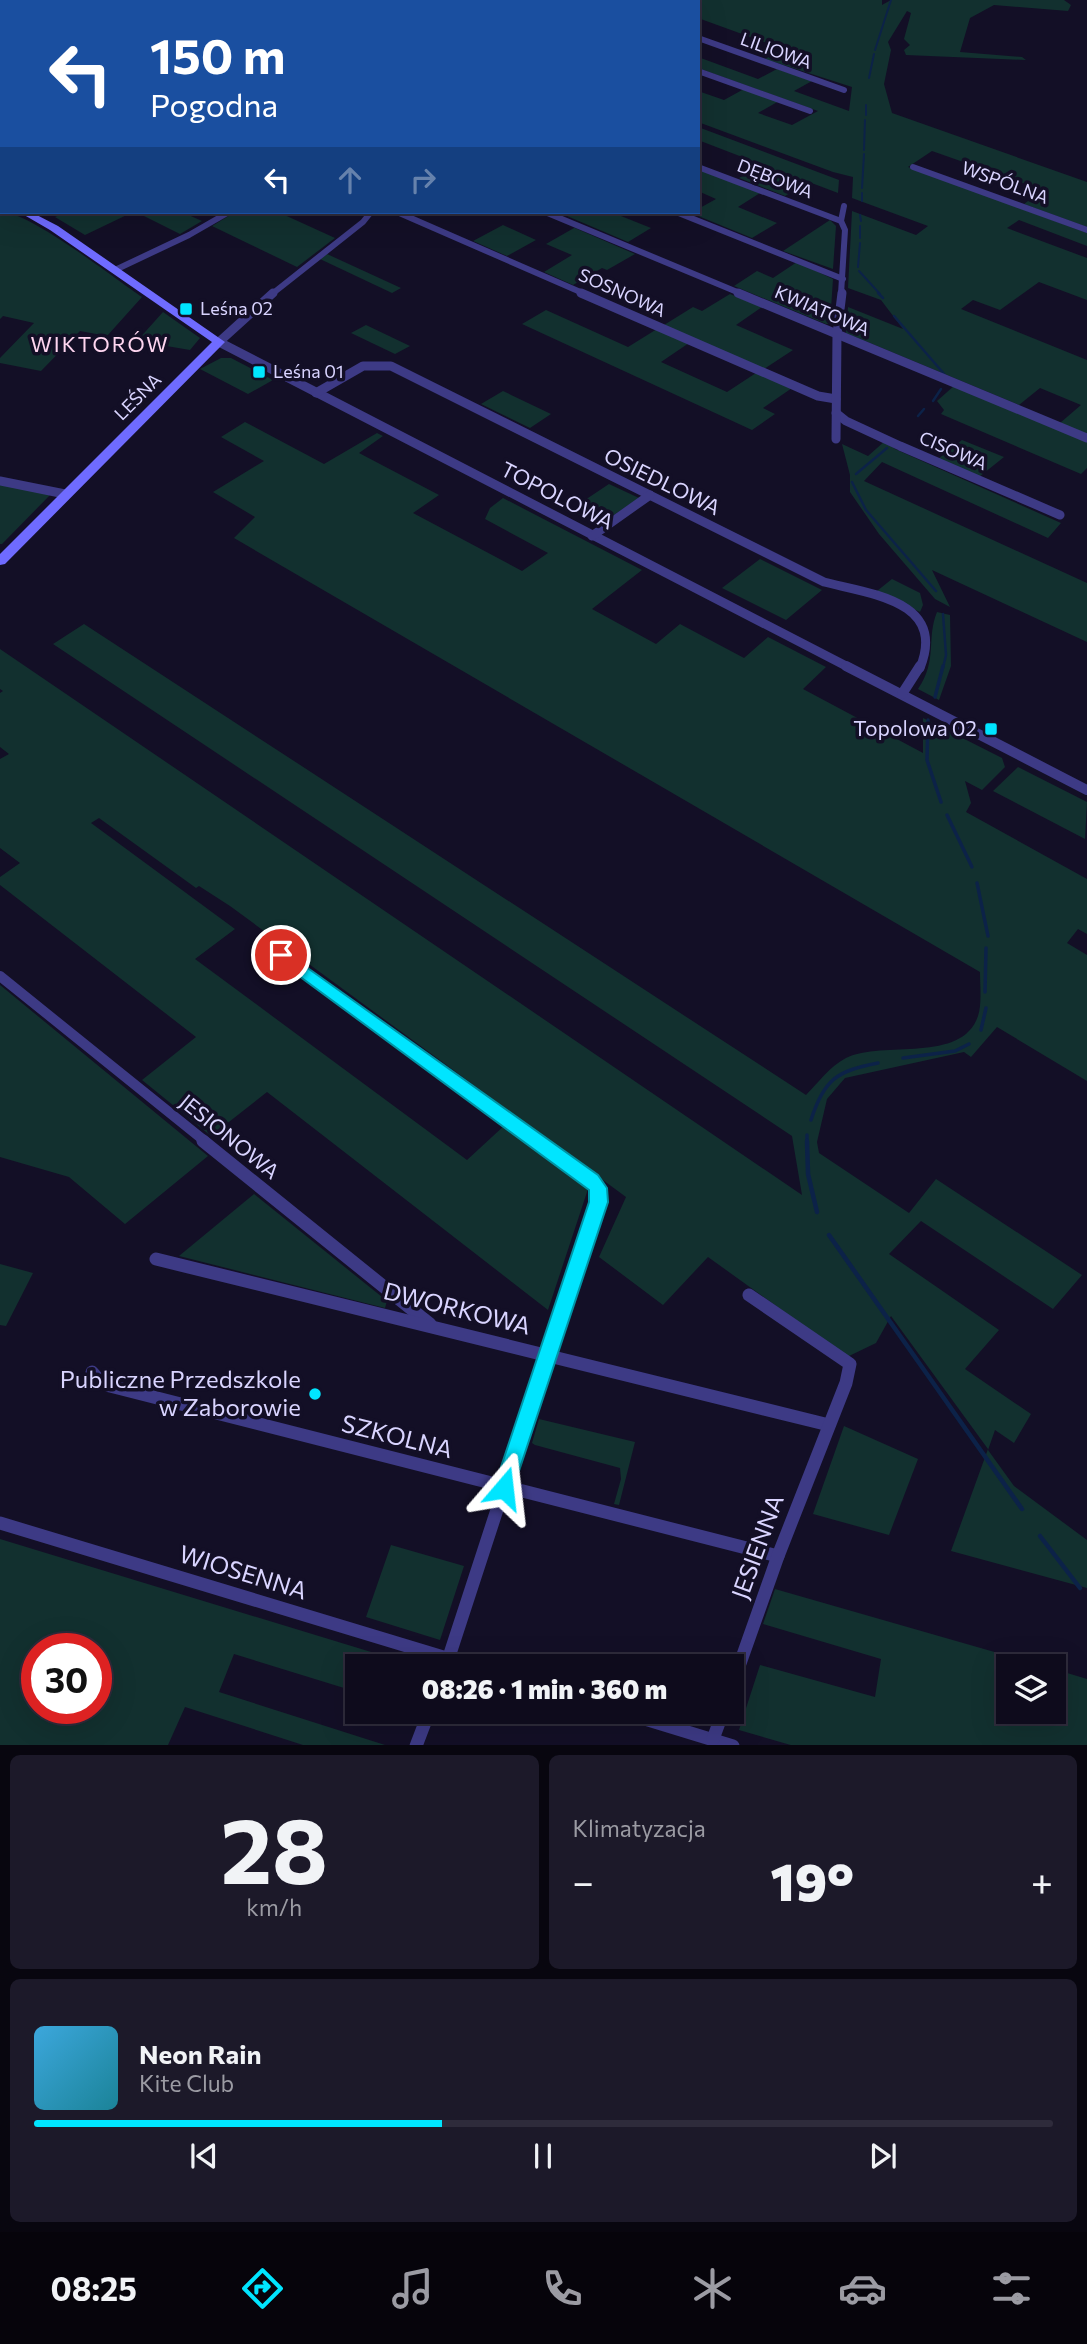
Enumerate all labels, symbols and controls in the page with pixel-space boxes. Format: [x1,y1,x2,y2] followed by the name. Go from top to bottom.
[150,24,285,84] text: 150 m
[738,27,815,73] street label: LILIOWA
[35,28,126,119] icon: left
[150,84,278,124] text: Pogodna
[734,154,816,203] street label: DĘBOWA
[959,156,1052,208] street label: WSPÓLNA
[258,161,296,199] icon: left
[331,161,369,199] icon: ahead
[404,161,442,199] icon: right
[575,263,669,321] street label: SOSNOWA
[772,280,873,340] street label: KWIATOWA
[200,297,273,319] place label: Leśna 02
[178,301,194,317] marker: Leśna 02
[30,331,170,356] district label: WIKTORÓW
[273,360,344,382] place label: Leśna 01
[251,364,267,380] marker: Leśna 01
[109,368,165,424] street label: LEŚNA
[916,426,991,474] street label: CISOWA
[601,442,725,520] street label: OSIEDLOWA
[497,456,618,534] street label: TOPOLOWA
[853,715,977,740] place label: Topolowa 02
[983,721,999,737] marker: Topolowa 02
[251,925,311,985] pin
[262,936,300,974] icon: arrive
[175,1088,285,1184] street label: JESIONOWA
[381,1275,534,1340] street label: DWORKOWA
[60,1364,301,1421] place label: Publiczne Przedszkole w Zaborowie
[307,1386,323,1402] marker: Publiczne Przedszkole w Zaborowie
[339,1408,456,1463] street label: SZKOLNA
[467,1451,541,1525] position arrow
[724,1490,789,1603] street label: JESIENNA
[176,1538,311,1605] street label: WIOSENNA
[21,1633,112,1724] speed limit sign: 30
[996,1654,1066,1724] map controls
[996,1654,1066,1724] button: layers
[422,1673,667,1704] text: 08:26 · 1 min · 360 m
[221,1791,328,1903] text: 28
[573,1814,706,1842] text: Klimatyzacja
[771,1848,854,1912] text: 19°
[573,1857,594,1904] text: −
[1031,1857,1053,1904] text: +
[246,1893,302,1921] text: km/h
[139,2038,262,2069] text: Neon Rain
[139,2069,234,2097] text: Kite Club
[185,2137,223,2175] icon: previous
[524,2137,562,2175] icon: pause
[864,2137,902,2175] icon: next
[238,2264,287,2313] icon: directions
[388,2264,437,2313] icon: music
[538,2264,587,2313] icon: phone
[688,2264,737,2313] icon: climate
[838,2264,887,2313] icon: car
[987,2264,1036,2313] icon: filters
[50,2268,137,2308] text: 08:25

